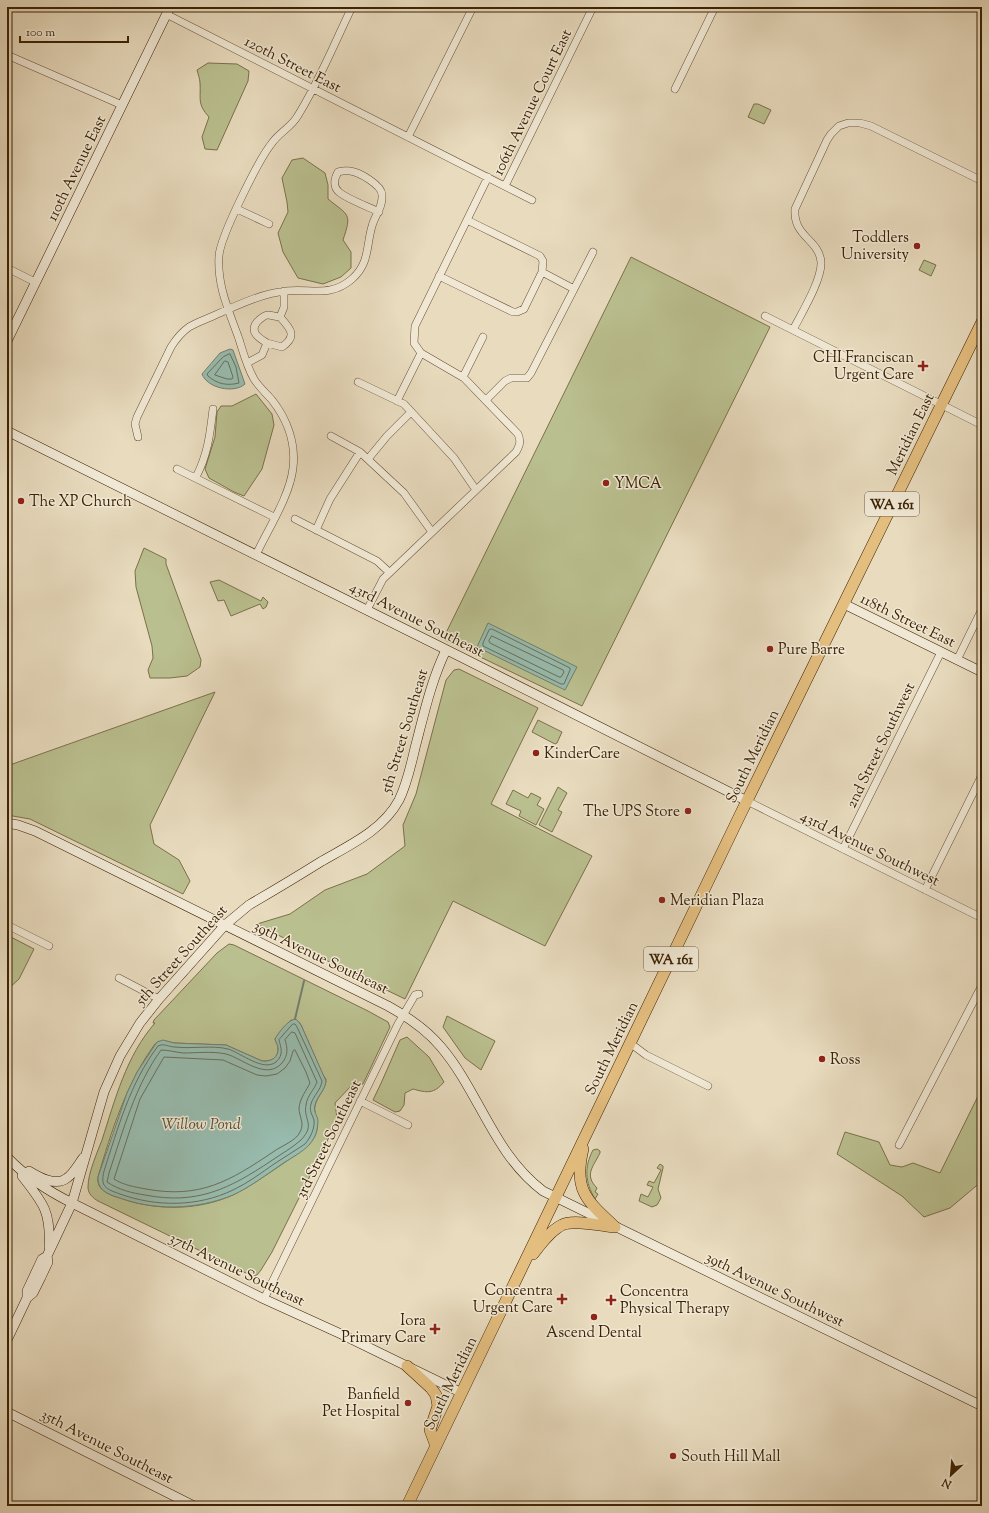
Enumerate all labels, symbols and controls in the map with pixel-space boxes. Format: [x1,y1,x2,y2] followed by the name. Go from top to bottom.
[20,18,128,44] scale bar
[26,24,55,42] text: 100 m
[489,26,578,179] street label: 106th Avenue Court East
[240,32,344,99] street label: 120th Street East
[43,112,112,225] street label: 110th Avenue East
[841,228,910,266] place label: Toddlers University
[912,241,922,251] marker: Toddlers University
[813,348,914,386] place label: CHI Franciscan Urgent Care
[917,360,929,372] marker: CHI Franciscan Urgent Care
[882,390,940,479] street label: Meridian East
[614,474,662,495] place label: YMCA
[601,478,611,488] marker: YMCA
[29,492,132,513] place label: The XP Church
[865,492,919,516] road number: WA 161
[16,496,26,506] marker: The XP Church
[345,577,487,663] street label: 43rd Avenue Southeast
[856,589,959,654] street label: 118th Street East
[778,640,845,661] place label: Pure Barre
[765,644,775,654] marker: Pure Barre
[376,667,434,797] street label: 5th Street Southeast
[842,679,921,812] street label: 2nd Street Southwest
[722,706,785,807] street label: South Meridian
[544,744,620,765] place label: KinderCare
[531,748,541,758] marker: KinderCare
[583,802,680,823] place label: The UPS Store
[683,806,693,816] marker: The UPS Store
[796,806,942,892] street label: 43rd Avenue Southwest
[670,891,764,912] place label: Meridian Plaza
[657,895,667,905] marker: Meridian Plaza
[131,901,233,1012] street label: 5th Street Southeast
[249,916,391,1000] street label: 39th Avenue Southeast
[644,947,698,971] road number: WA 161
[581,998,644,1099] street label: South Meridian
[830,1050,860,1071] place label: Ross
[817,1054,827,1064] marker: Ross
[291,1077,367,1203] street label: 3rd Street Southeast
[161,1114,241,1137] water label: Willow Pond
[165,1228,308,1312] street label: 37th Avenue Southeast
[701,1248,847,1333] street label: 39th Avenue Southwest
[473,1281,553,1319] place label: Concentra Urgent Care
[620,1282,730,1320] place label: Concentra Physical Therapy
[556,1293,568,1305] marker: Concentra Urgent Care
[605,1294,617,1306] marker: Concentra Physical Therapy
[341,1311,426,1349] place label: Iora Primary Care
[589,1312,599,1322] marker: Ascend Dental
[429,1323,441,1335] marker: Iora Primary Care
[546,1323,642,1344] place label: Ascend Dental
[420,1333,483,1434] street label: South Meridian
[322,1385,401,1423] place label: Banfield Pet Hospital
[403,1398,413,1408] marker: Banfield Pet Hospital
[36,1405,176,1490] street label: 35th Avenue Southeast
[681,1447,781,1468] place label: South Hill Mall
[668,1451,678,1461] marker: South Hill Mall
[931,1455,971,1495] north arrow
[939,1474,955,1493] text: N

